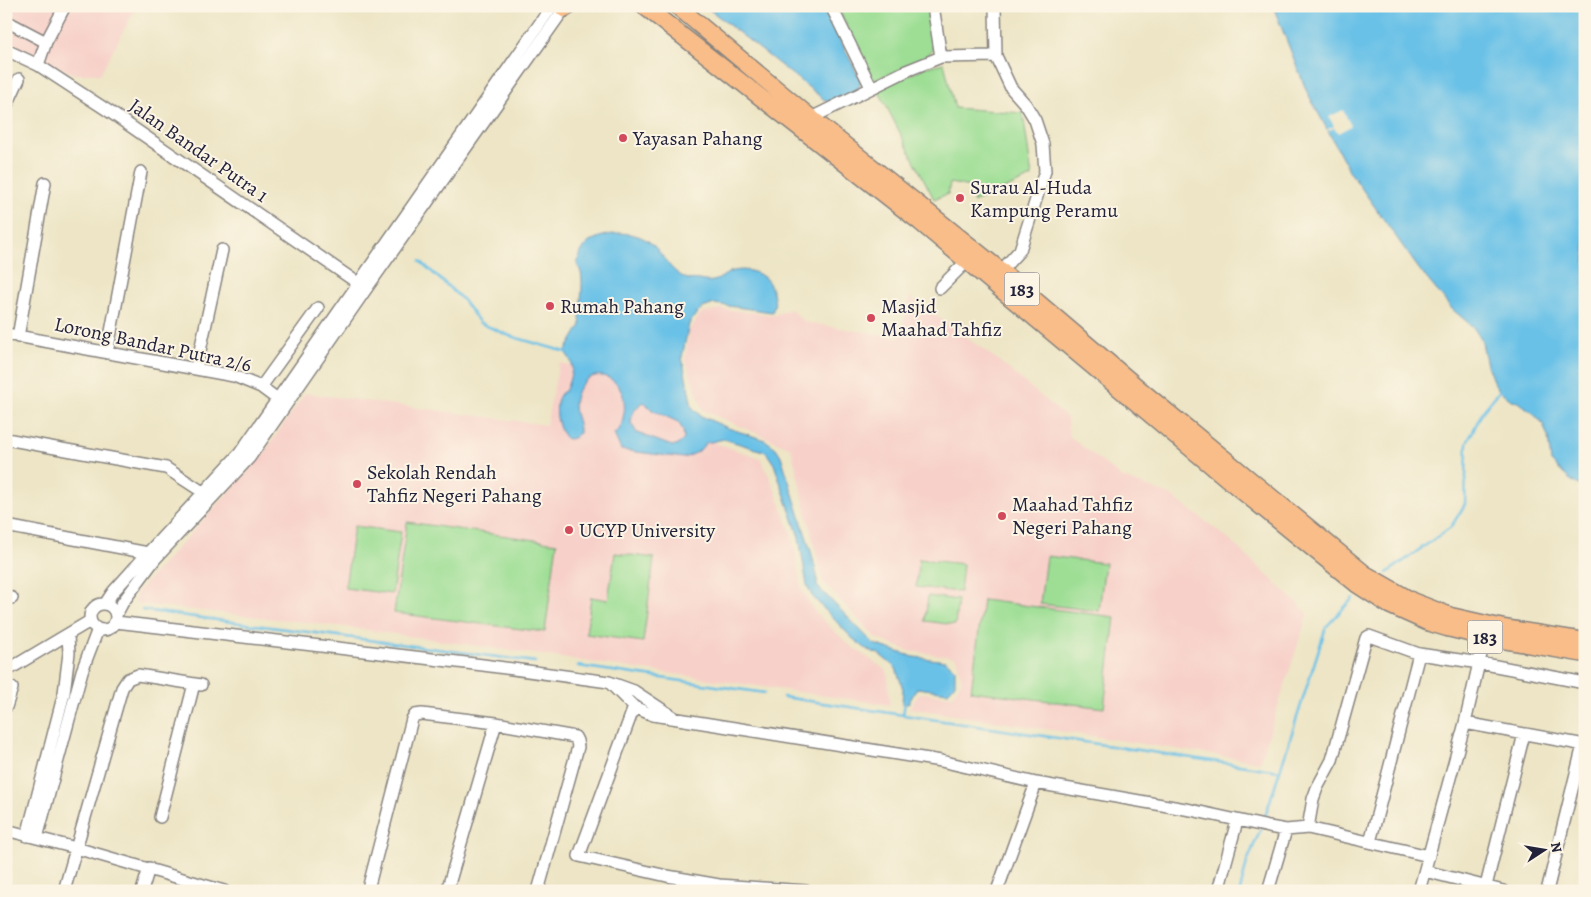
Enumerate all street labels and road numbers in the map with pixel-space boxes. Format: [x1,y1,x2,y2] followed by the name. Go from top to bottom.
[124,92,274,209] street label: Jalan Bandar Putra 1
[1004,272,1040,306] road number: 183
[52,310,254,379] street label: Lorong Bandar Putra 2/6
[1468,620,1502,654] road number: 183

